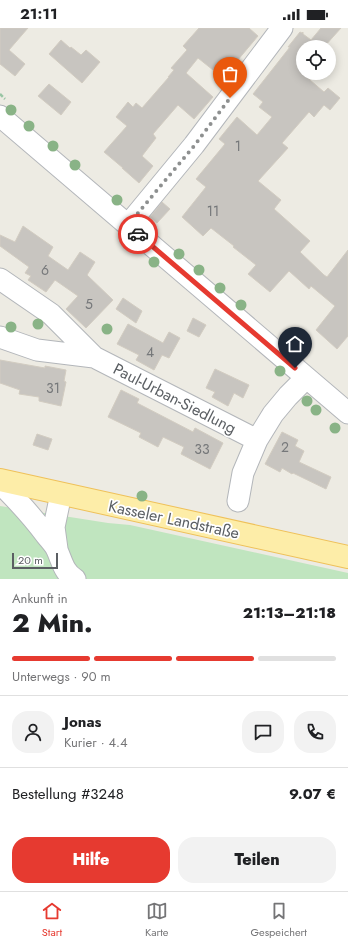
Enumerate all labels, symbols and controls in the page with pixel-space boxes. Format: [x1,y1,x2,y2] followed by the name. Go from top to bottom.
[20,3,58,25] text: 21:11
[296,40,336,80] map controls
[296,40,336,80] button: locate
[213,57,247,98] pin
[219,63,241,85] icon: bag
[235,136,241,156] house number: 1
[207,201,219,221] house number: 11
[118,214,158,254] courier
[127,223,149,245] icon: car
[41,260,49,280] house number: 6
[85,294,93,314] house number: 5
[278,327,312,368] pin
[284,333,306,355] icon: home
[146,342,154,362] house number: 4
[109,357,240,439] street label: Paul-Urban-Siedlung
[46,378,60,398] house number: 31
[281,437,289,457] house number: 2
[194,439,210,459] house number: 33
[106,494,241,545] street label: Kasseler Landstraße
[12,551,58,570] scale bar
[18,552,43,568] text: 20 m
[12,589,68,608] text: Ankunft in
[243,602,336,624] text: 21:13–21:18
[12,604,93,642] text: 2 Min.
[12,667,111,686] text: Unterwegs · 90 m
[12,711,54,753] button: person
[64,711,101,733] text: Jonas
[242,711,284,753] button: chat
[294,711,336,753] button: phone
[64,733,128,752] text: Kurier · 4.4
[12,783,124,805] text: Bestellung #3248
[289,783,336,805] text: 9.07 €
[12,837,170,883] button: Hilfe
[178,837,336,883] button: Teilen
[41,900,63,940] tab: Start
[145,900,169,940] tab: Karte
[250,900,307,940] tab: Gespeichert

